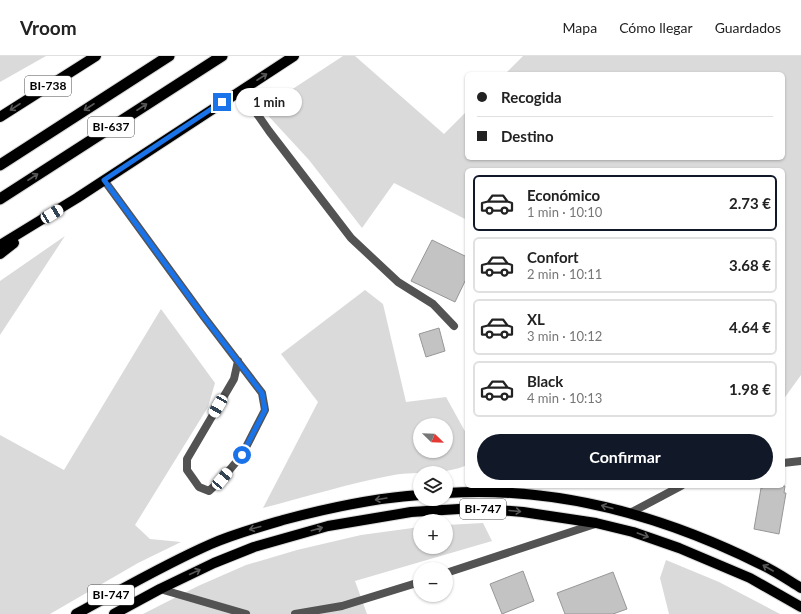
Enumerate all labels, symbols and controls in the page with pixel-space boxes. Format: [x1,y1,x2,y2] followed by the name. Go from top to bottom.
[20,16,77,39] text: Vroom
[563,19,597,36] text: Mapa
[619,19,693,36] text: Cómo llegar
[715,19,781,36] text: Guardados
[256,72,268,80] one-way arrow
[25,76,71,96] road number: BI-738
[236,88,302,116] callout: 1 min
[501,88,562,106] text: Recogida
[213,93,231,111] route end
[253,94,285,110] text: 1 min
[10,103,21,111] one-way arrow
[84,103,95,112] one-way arrow
[136,103,147,111] one-way arrow
[88,117,134,137] road number: BI-637
[501,127,554,145] text: Destino
[27,173,39,181] one-way arrow
[479,185,515,221] icon: car
[527,186,600,204] text: Económico
[729,194,771,212] text: 2.73 €
[39,203,65,225] car
[527,204,602,220] text: 1 min · 10:10
[479,247,515,283] icon: car
[527,248,579,266] text: Confort
[729,256,771,274] text: 3.68 €
[527,266,602,282] text: 2 min · 10:11
[479,309,515,345] icon: car
[527,310,545,328] text: XL
[729,318,771,336] text: 4.64 €
[527,328,602,344] text: 3 min · 10:12
[479,371,515,407] icon: car
[527,372,563,390] text: Black
[729,380,771,398] text: 1.98 €
[527,390,602,406] text: 4 min · 10:13
[207,393,229,419] car
[413,418,453,458] north arrow
[413,418,453,602] map controls
[477,434,773,480] button: Confirmar
[233,446,251,464] route start
[210,466,234,492] car
[413,466,453,506] button: layers
[375,495,388,503] one-way arrow
[460,499,506,519] road number: BI-747
[601,503,614,510] one-way arrow
[508,508,521,515] one-way arrow
[413,514,453,554] button: +
[249,525,262,532] one-way arrow
[310,525,323,532] one-way arrow
[636,532,648,540] one-way arrow
[413,562,453,602] button: −
[762,563,774,571] one-way arrow
[189,568,201,575] one-way arrow
[88,585,134,605] road number: BI-747

